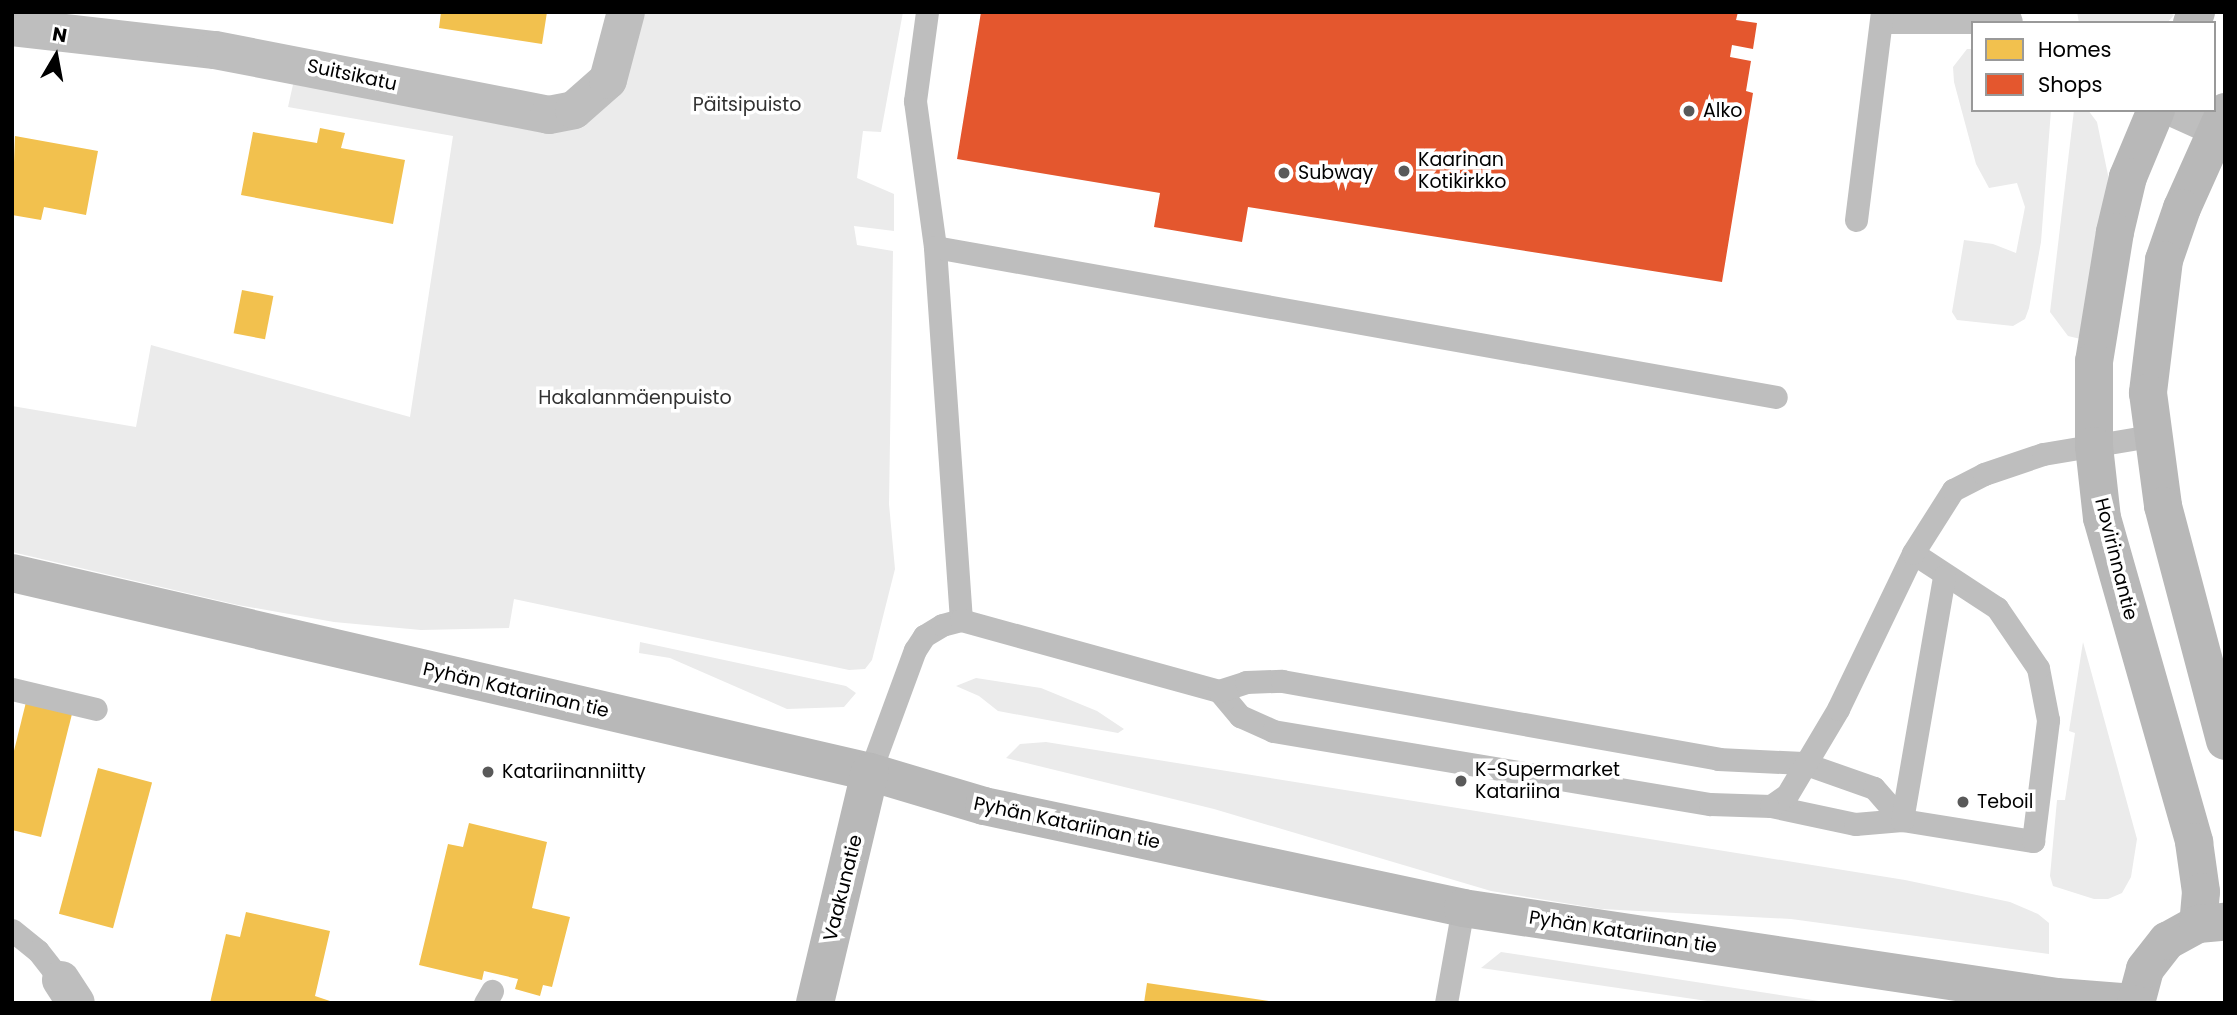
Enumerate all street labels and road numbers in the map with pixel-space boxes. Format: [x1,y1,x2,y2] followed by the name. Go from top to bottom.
[305,54,399,96] street label: Suitsikatu
[2090,496,2142,622] street label: Hovirinnantie
[421,658,611,722] street label: Pyhän Katariinan tie
[972,792,1162,854] street label: Pyhän Katariinan tie
[819,832,867,944] street label: Vaakunatie
[1527,906,1719,958] street label: Pyhän Katariinan tie

